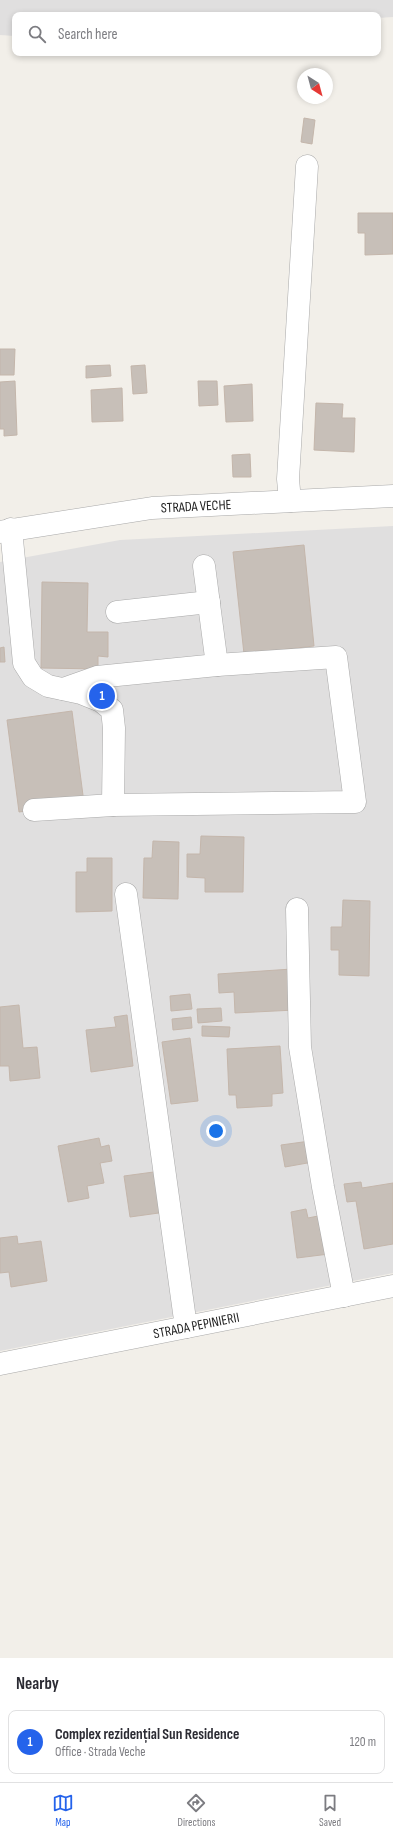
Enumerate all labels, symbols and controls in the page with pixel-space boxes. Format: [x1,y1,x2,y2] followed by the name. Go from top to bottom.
[12,12,381,56] search box
[26,23,48,45] icon: search
[58,25,118,44] text: Search here
[297,68,333,104] north arrow
[160,496,232,517] street label: STRADA VECHE
[89,681,115,711] pin: 1
[206,1121,226,1141] your location
[152,1309,241,1342] street label: STRADA PEPINIERII
[16,1674,59,1694] text: Nearby
[55,1725,239,1744] text: Complex rezidențial Sun Residence
[27,1734,33,1750] text: 1
[350,1734,376,1750] text: 120 m
[55,1744,146,1760] text: Office · Strada Veche
[52,1792,74,1829] tab: Map
[178,1792,215,1829] tab: Directions
[319,1792,341,1829] tab: Saved

